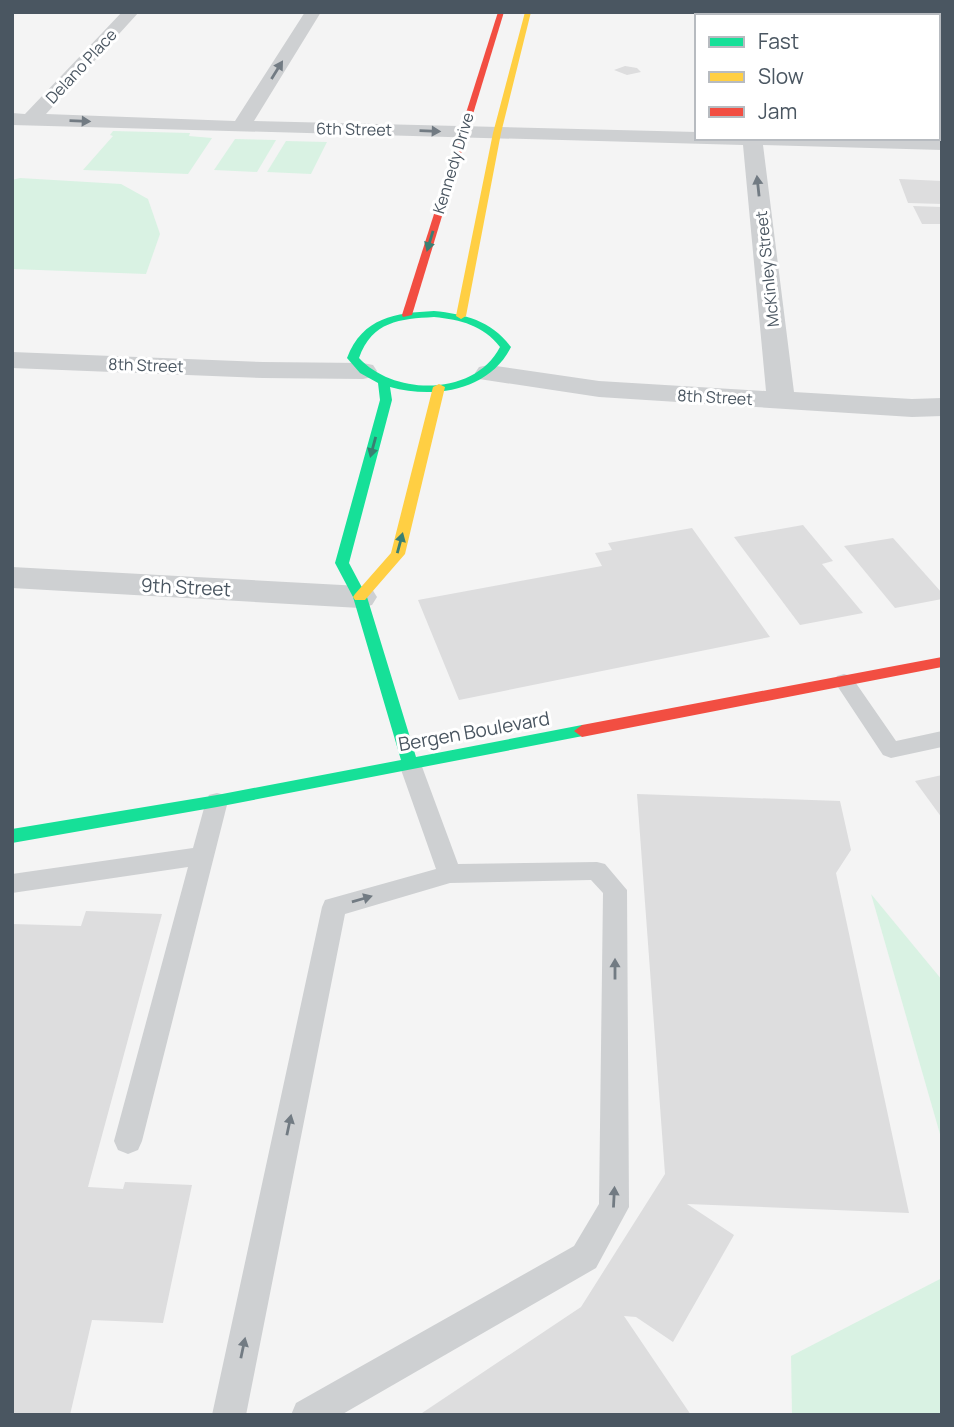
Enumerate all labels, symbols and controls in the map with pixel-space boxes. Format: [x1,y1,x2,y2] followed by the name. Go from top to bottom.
[695,14,940,140] legend
[41,24,121,108] street label: Delano Place
[758,27,799,55] text: Fast
[270,60,283,79] one-way arrow
[758,62,804,90] text: Slow
[758,97,797,125] text: Jam
[427,110,479,216] street label: Kennedy Drive
[70,116,92,127] one-way arrow
[316,117,392,141] street label: 6th Street
[420,126,442,137] one-way arrow
[752,175,763,197] one-way arrow
[750,210,784,328] street label: McKinley Street
[424,231,434,252] one-way arrow
[108,353,184,377] street label: 8th Street
[677,384,753,410] street label: 8th Street
[367,436,378,458] one-way arrow
[395,532,406,554] one-way arrow
[140,572,232,602] street label: 9th Street
[396,705,552,757] street label: Bergen Boulevard
[352,894,373,904] one-way arrow
[609,958,621,980] one-way arrow
[283,1114,294,1136] one-way arrow
[608,1186,619,1208] one-way arrow
[237,1337,248,1359] one-way arrow

